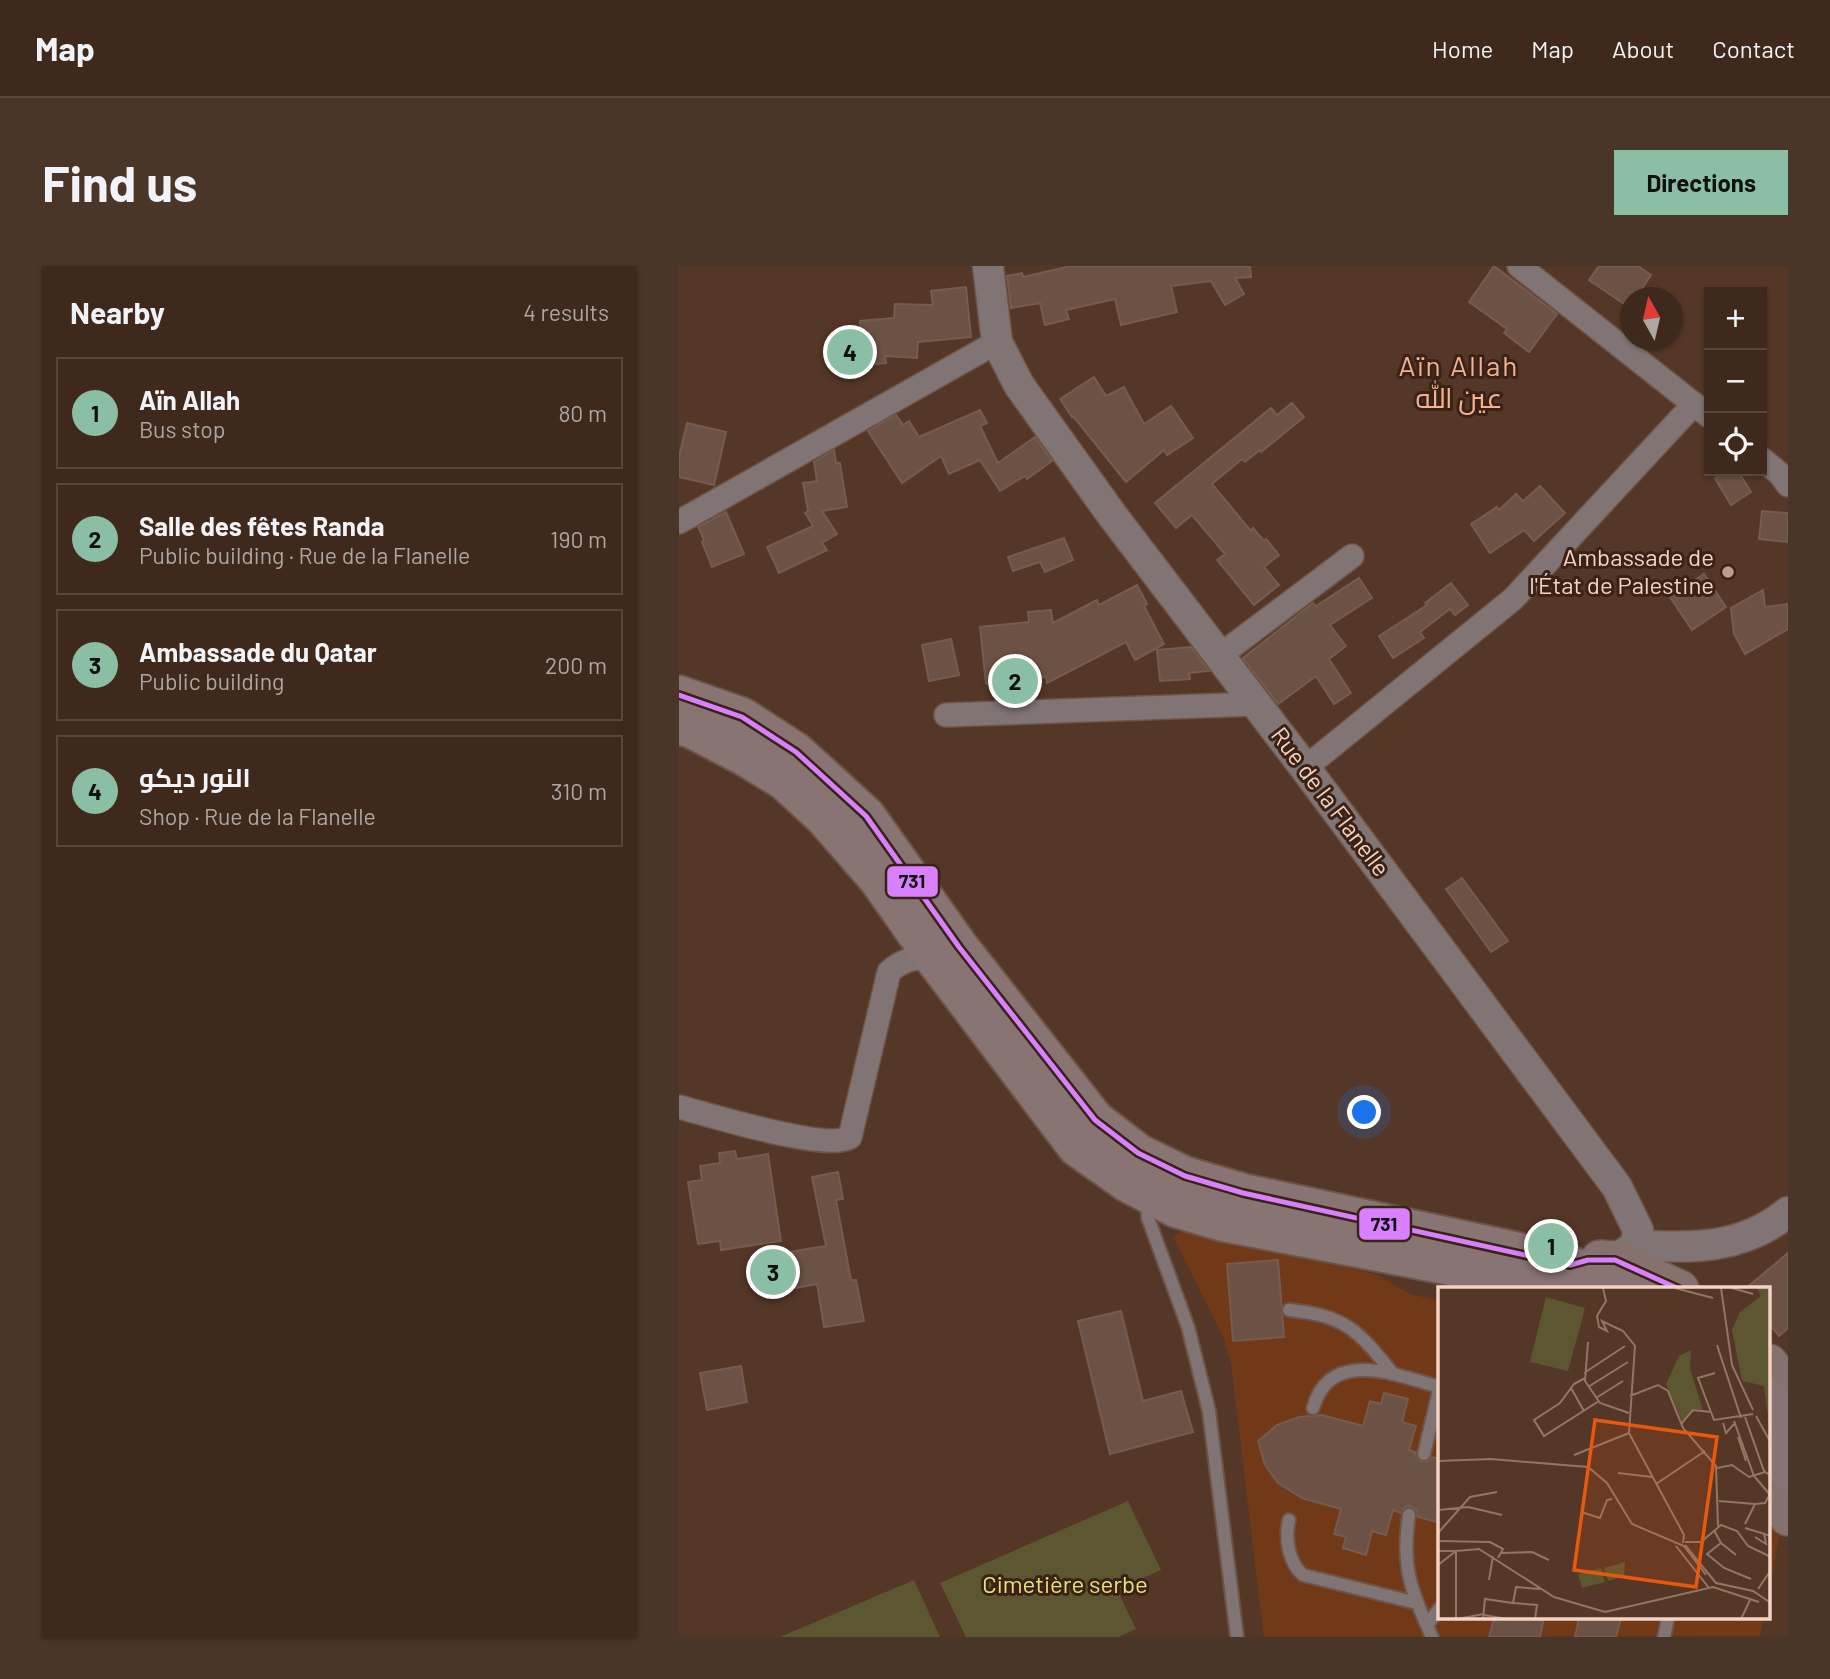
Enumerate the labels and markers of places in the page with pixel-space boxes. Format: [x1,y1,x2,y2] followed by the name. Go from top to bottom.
[827,326,873,378] pin: 4
[1529,542,1714,599] place label: Ambassade de l'État de Palestine
[1720,564,1736,580] marker: Ambassade de l'État de Palestine
[992,655,1038,707] pin: 2
[1528,1220,1574,1272] pin: 1
[750,1246,796,1298] pin: 3

